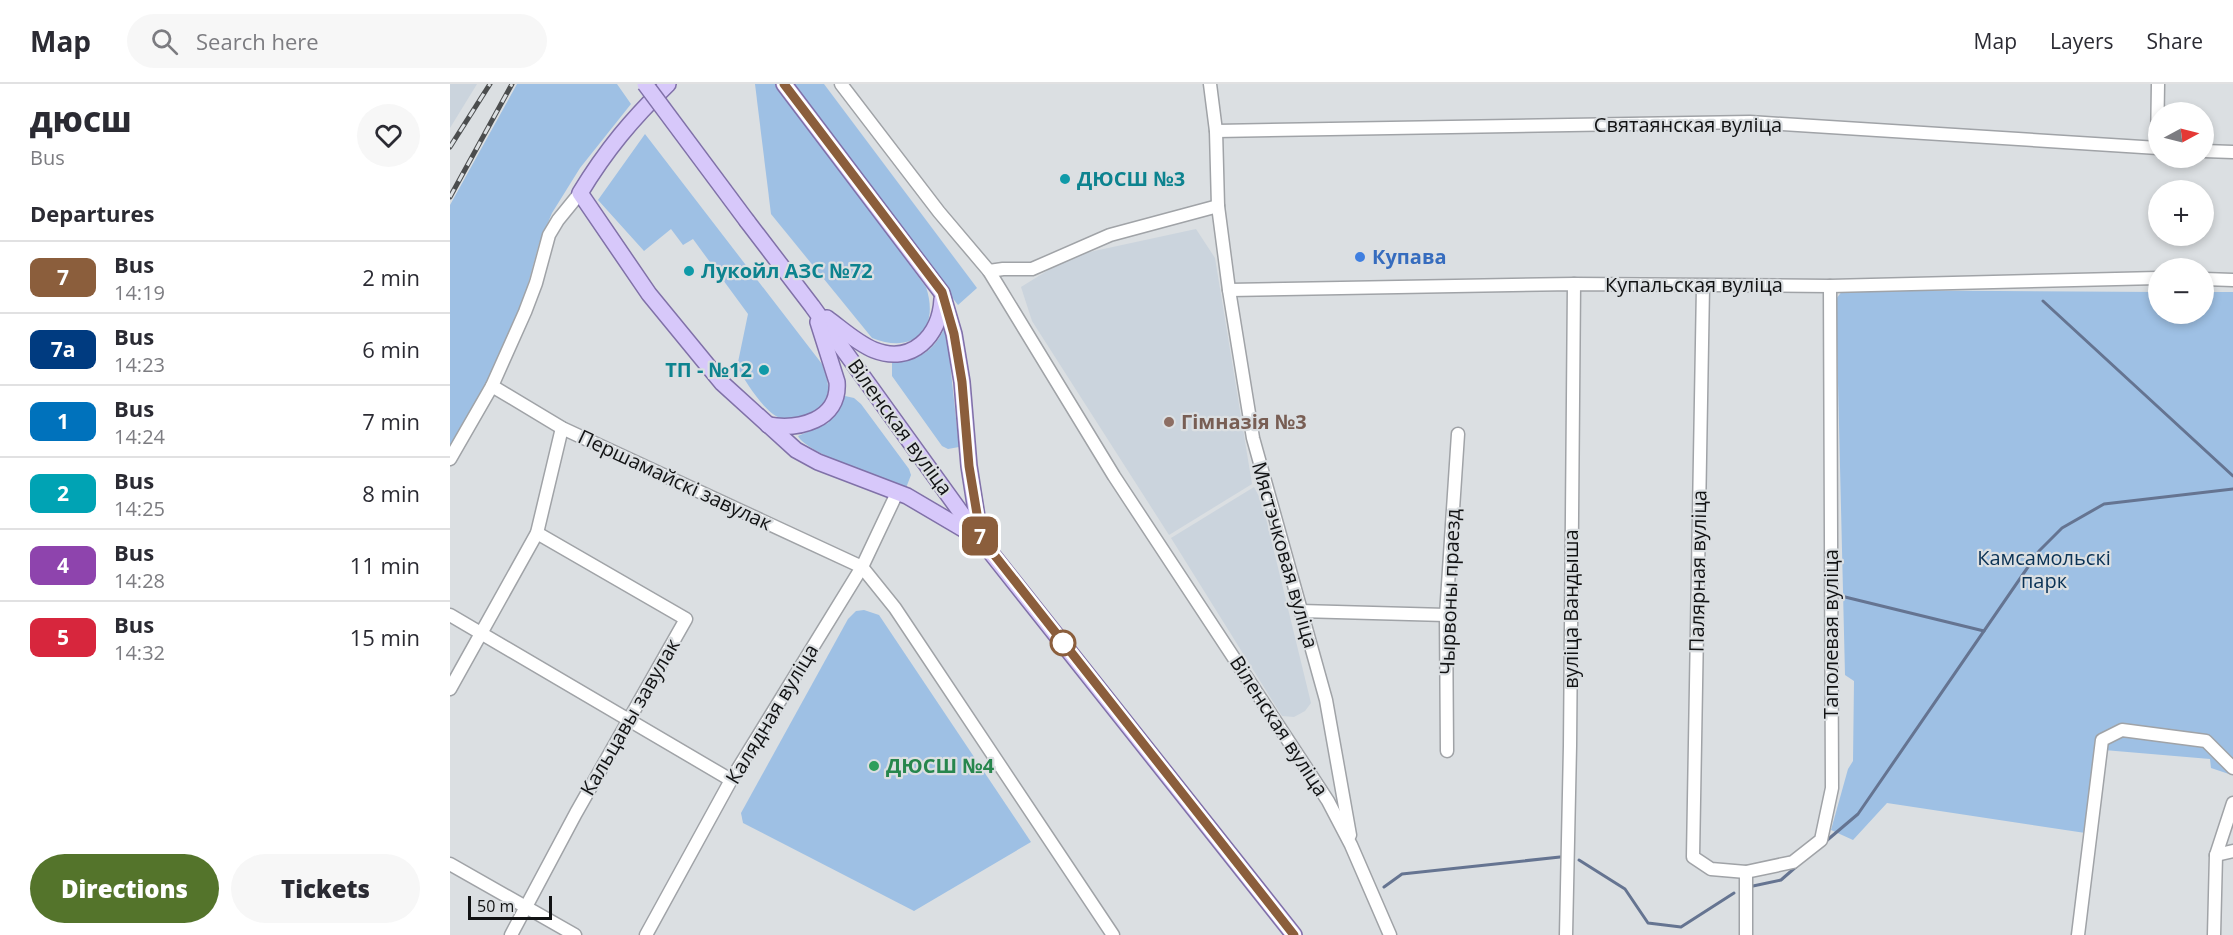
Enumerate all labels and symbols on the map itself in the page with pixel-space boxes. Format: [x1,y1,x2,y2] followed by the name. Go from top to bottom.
[2148,102,2214,168] north arrow
[1594,111,1782,138] street label: Святаянская вуліца
[1077,165,1185,192] place label: ДЮСШ №3
[1058,172,1072,186] marker: ДЮСШ №3
[1372,243,1447,270] place label: Купава
[1353,250,1367,264] marker: Купава
[701,257,873,284] place label: Лукойл АЗС №72
[682,264,696,278] marker: Лукойл АЗС №72
[1605,271,1783,298] street label: Купальская вуліца
[842,353,959,500] street label: Віленская вуліца
[665,356,752,383] place label: ТП - №12
[757,363,771,377] marker: ТП - №12
[1181,408,1307,435] place label: Гімназія №3
[1162,415,1176,429] marker: Гімназія №3
[574,423,777,537] street label: Першамайскі завулак
[1246,458,1325,651] street label: Мястэчковая вуліца
[1683,490,1712,652] street label: Палярная вуліца
[1433,508,1466,676] street label: Чырвоны праезд
[960,516,1000,556] line badge: 7
[1557,529,1584,689] street label: вуліца Вандыша
[1977,544,2111,594] park label: Камсамольскі парк
[1817,549,1844,719] street label: Таполевая вуліца
[1050,630,1076,656] unlabelled marker
[574,633,686,800] street label: Кальцавы завулак
[719,639,824,789] street label: Калядная вуліца
[1224,650,1335,801] street label: Віленская вуліца
[886,752,995,779] place label: ДЮСШ №4
[867,759,881,773] marker: ДЮСШ №4
[468,893,552,920] scale bar

